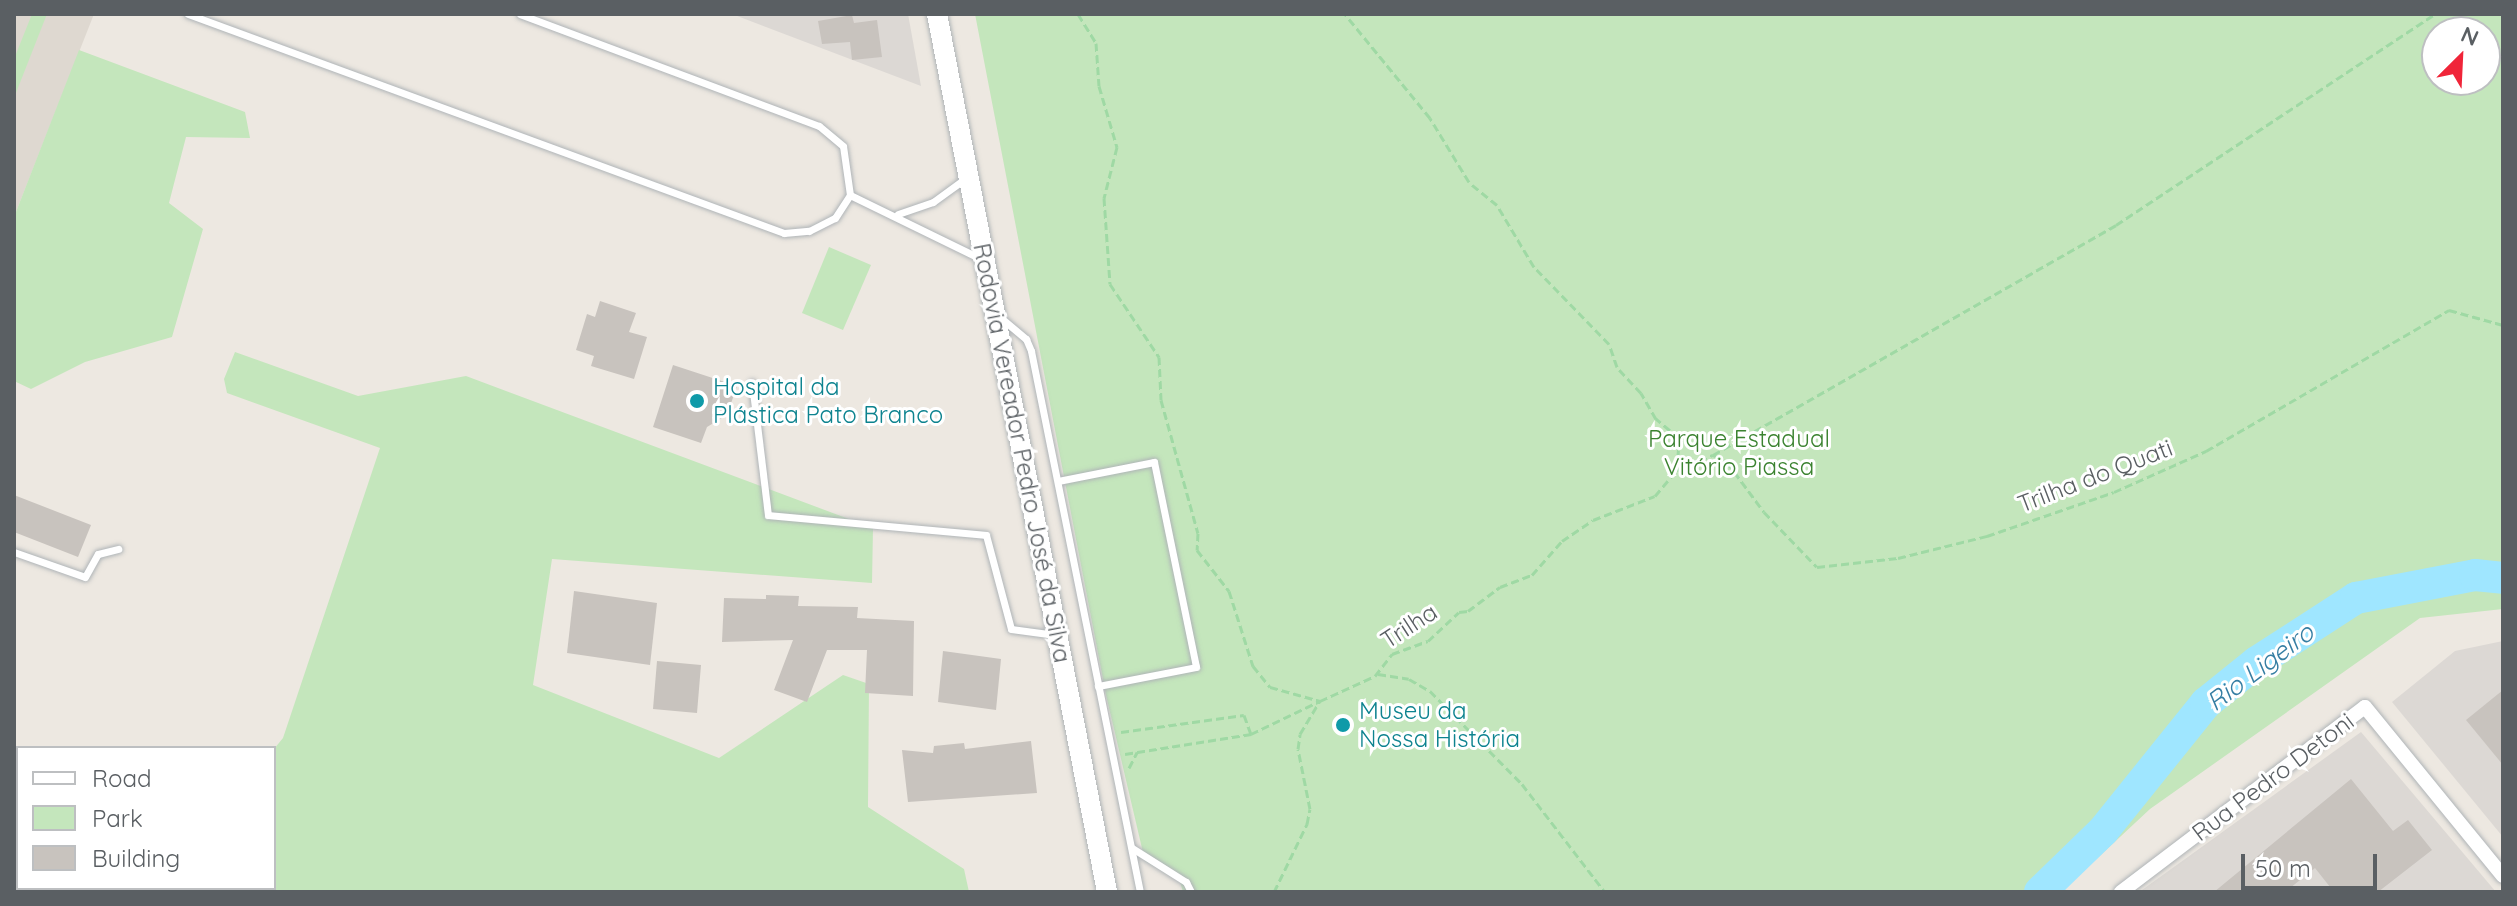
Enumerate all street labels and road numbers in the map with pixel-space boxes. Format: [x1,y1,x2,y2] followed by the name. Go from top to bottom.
[967,241,1077,665] street label: Rodovia Vereador Pedro José da Silva
[2014,433,2176,519] street label: Trilha do Quati
[1376,597,1442,655] street label: Trilha
[2186,707,2360,847] street label: Rua Pedro Detoni

